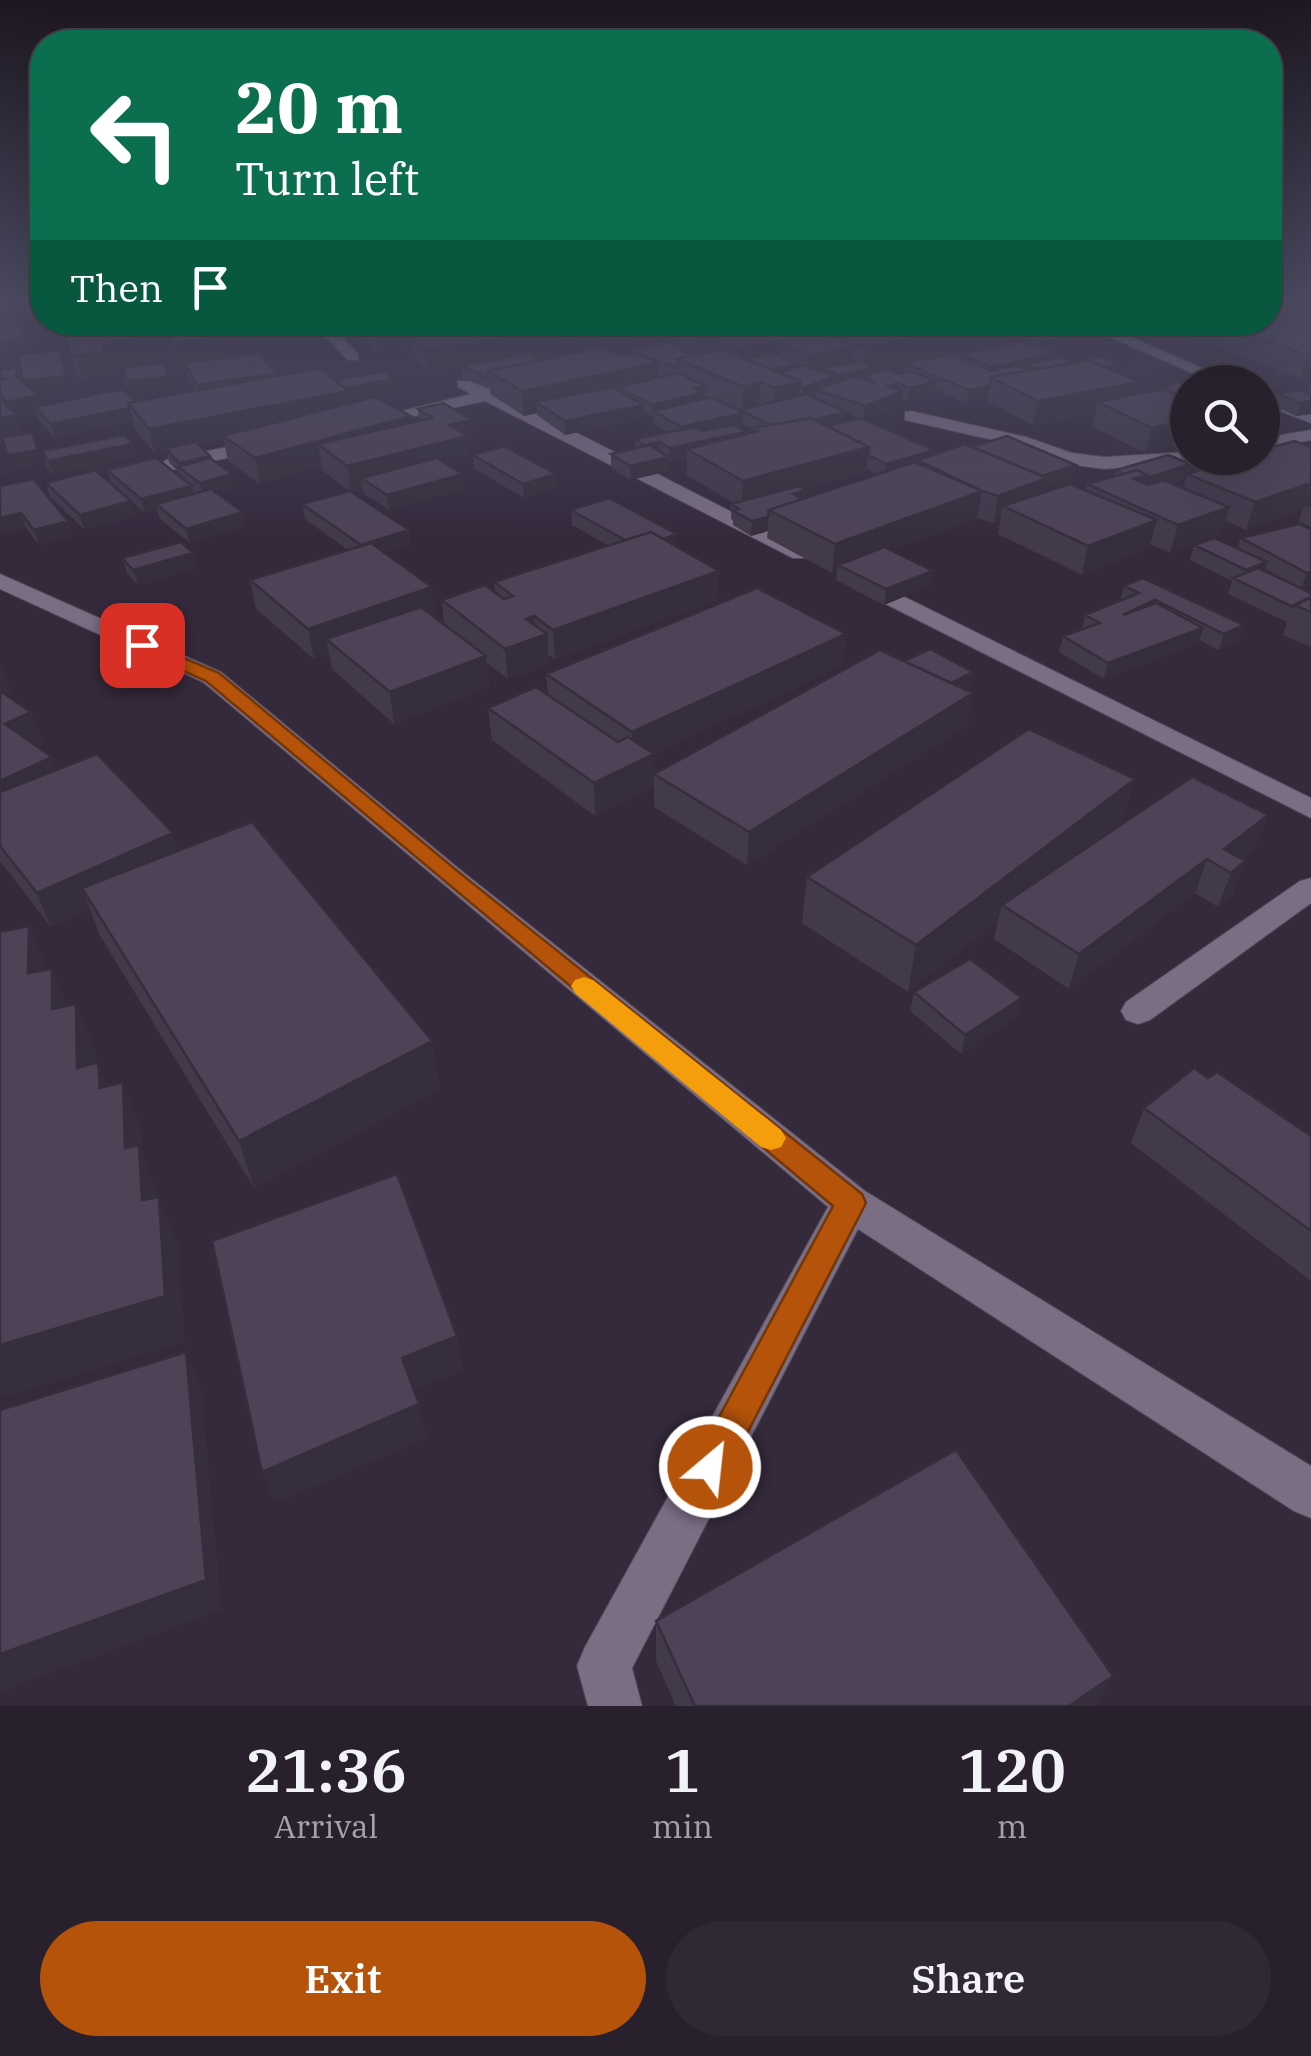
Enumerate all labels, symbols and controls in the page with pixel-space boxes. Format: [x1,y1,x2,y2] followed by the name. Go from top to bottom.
[235,61,403,152] text: 20 m
[70,70,200,200] icon: left
[235,149,419,207] text: Turn left
[183,260,238,315] icon: arrive
[70,263,163,312] text: Then
[1170,365,1280,475] map controls
[1170,365,1280,475] button: search
[100,603,185,688] pin
[115,618,170,673] icon: arrive
[658,1415,762,1519] position arrow
[245,1730,407,1809] text: 21:36
[664,1730,700,1809] text: 1
[958,1730,1066,1809] text: 120
[274,1805,378,1847] text: Arrival
[652,1805,713,1847] text: min
[997,1805,1027,1847] text: m
[40,1921,646,2036] button: Exit
[666,1921,1271,2036] button: Share

